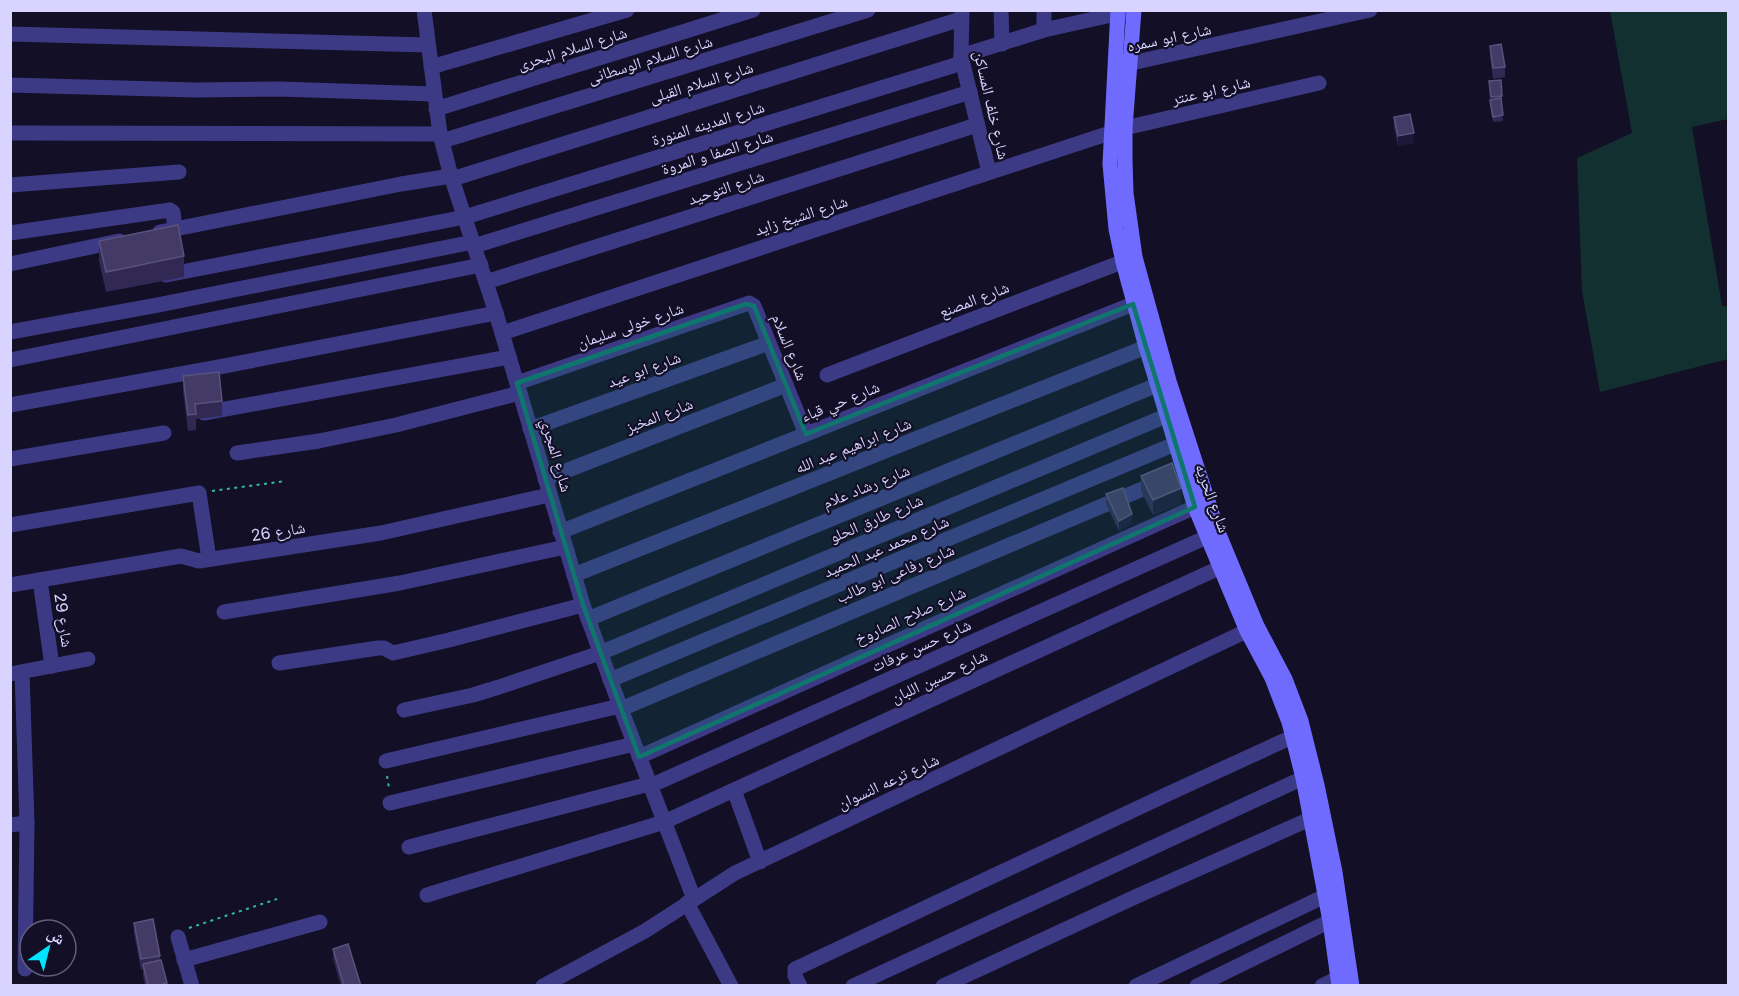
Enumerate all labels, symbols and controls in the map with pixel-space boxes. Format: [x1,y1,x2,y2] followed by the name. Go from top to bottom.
[1125,18,1213,57] street label: شارع ابو سمره
[515,22,630,75] street label: شارع السلام البحرى
[585,31,715,88] street label: شارع السلام الوسطانى
[969,49,1014,162] street label: شارع خلف المساكن
[647,57,756,108] street label: شارع السلام القبلى
[1169,71,1252,110] street label: شارع ابو عنتر
[649,96,767,151] street label: شارع المدينه المنورة
[659,126,775,179] street label: شارع الصفا و المروة
[685,165,767,210] street label: شارع التوحيد
[752,191,850,240] street label: شارع الشيخ زايد
[936,276,1012,322] street label: شارع المصنع
[574,297,686,354] street label: شارع خولى سليمان
[767,311,812,384] street label: شارع السلام
[605,347,684,392] street label: شارع ابو عيد
[798,376,883,429] street label: شارع حي قباء
[622,393,696,438] street label: شارع المخبز
[792,413,914,478] street label: شارع ابراهيم عبد الله
[534,416,577,495] street label: شارع المجري
[819,459,913,514] street label: شارع رشاد علام
[1190,461,1235,536] street label: شارع الحريه
[826,489,926,548] street label: شارع طارق الحلو
[820,511,952,582] street label: شارع محمد عبد الحميد
[249,517,307,546] street label: شارع 26
[833,539,958,608] street label: شارع رفاعى ابو طالب
[851,582,969,649] street label: شارع صلاح الصاروخ
[49,592,78,649] street label: شارع 29
[868,614,974,677] street label: شارع حسن عرفات
[887,645,991,708] street label: شارع حسين اللبان
[834,749,942,814] street label: شارع ترعه النسوان
[18,918,78,978] north arrow
[44,923,69,949] text: ش

